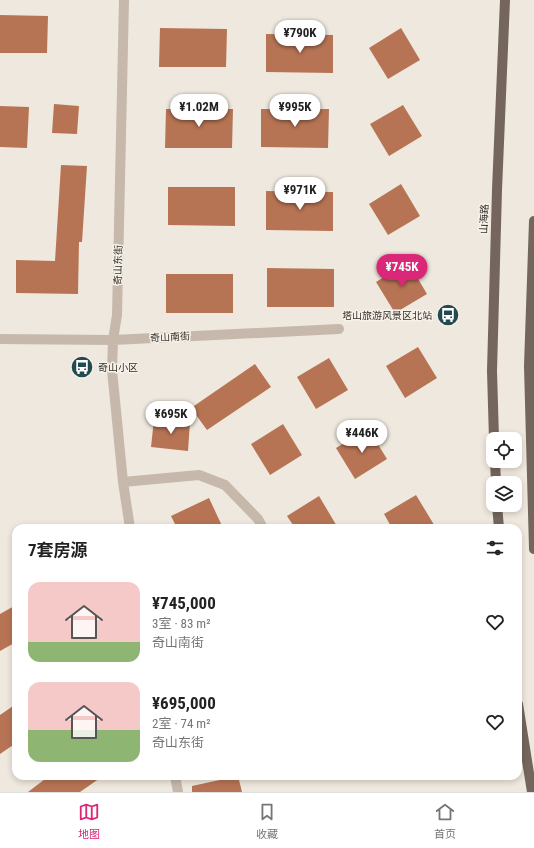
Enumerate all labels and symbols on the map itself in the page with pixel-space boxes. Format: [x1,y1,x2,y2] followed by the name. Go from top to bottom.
[272,20,328,54] pin: ¥790K
[166,94,232,128] pin: ¥1.02M
[267,94,323,128] pin: ¥995K
[272,177,328,211] pin: ¥971K
[478,204,490,234] street label: 山海路
[112,245,124,285] street label: 奇山东街
[374,254,430,288] pin: ¥745K
[435,302,461,328] bus stop icon: 塔山旅游风景区北站
[342,310,432,321] place label: 塔山旅游风景区北站
[150,330,190,344] street label: 奇山南街
[69,354,95,380] bus stop icon: 奇山小区
[98,362,138,373] place label: 奇山小区
[143,401,199,435] pin: ¥695K
[334,420,390,454] pin: ¥446K

